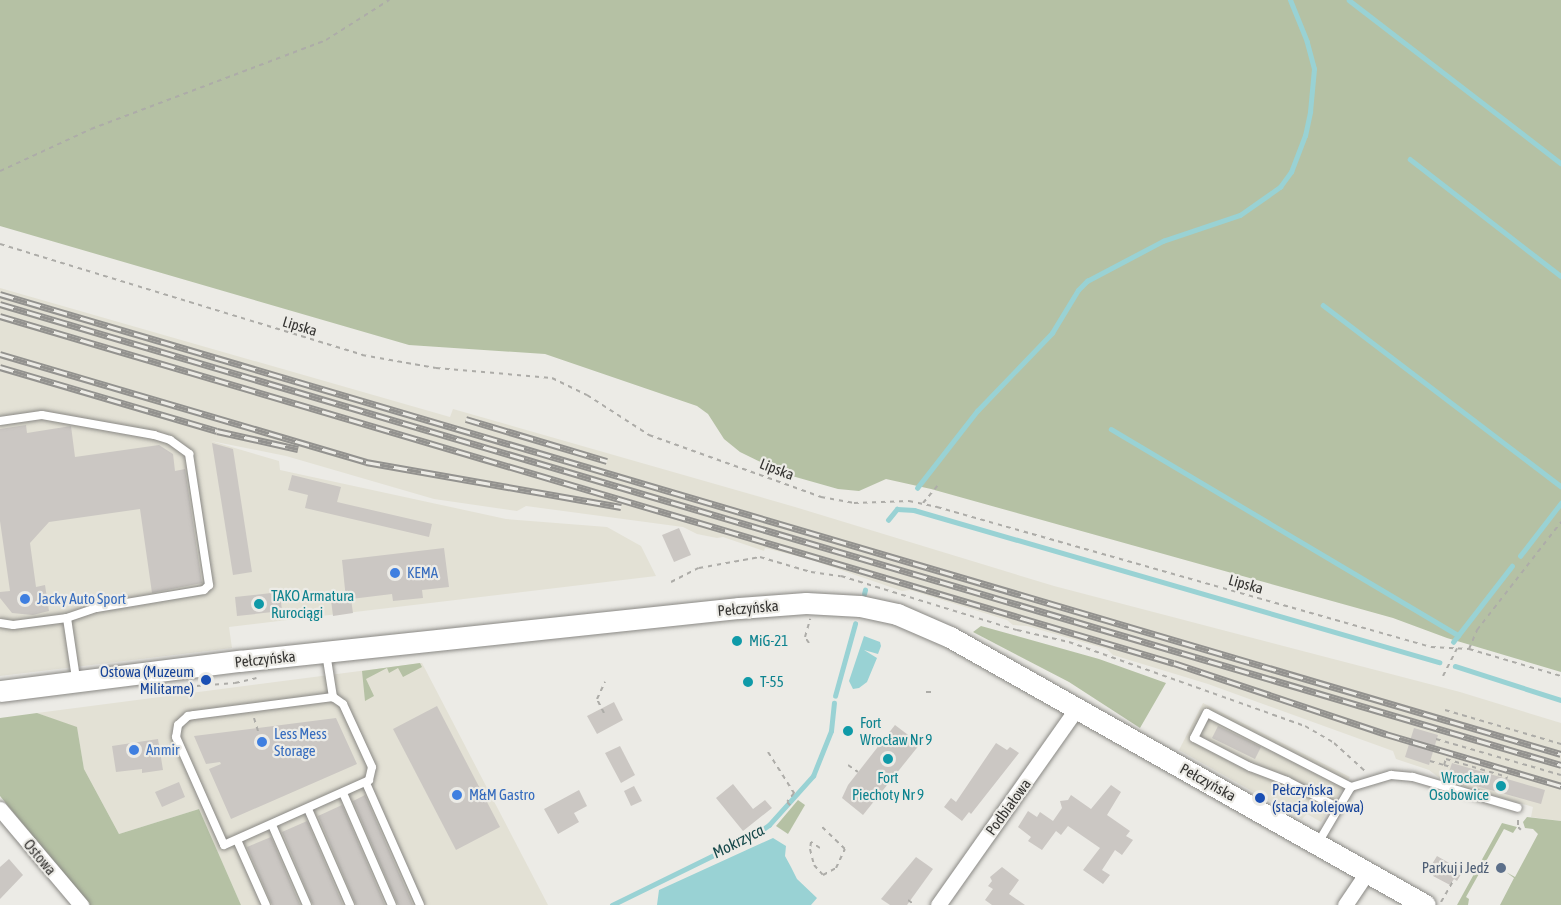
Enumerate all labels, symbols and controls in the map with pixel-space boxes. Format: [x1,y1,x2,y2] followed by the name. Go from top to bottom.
[281,312,319,340] street label: Lipska
[757,454,797,484] street label: Lipska
[407,564,438,582] place label: KEMA
[388,566,402,580] marker: KEMA
[1227,570,1265,598] street label: Lipska
[271,586,354,621] place label: TAKO Armatura Rurociągi
[37,590,126,608] place label: Jacky Auto Sport
[18,592,32,606] marker: Jacky Auto Sport
[717,596,779,620] street label: Pełczyńska
[252,597,266,611] marker: TAKO Armatura Rurociągi
[749,632,788,650] place label: MiG-21
[730,634,744,648] marker: MiG-21
[234,647,296,671] street label: Pełczyńska
[100,662,194,697] place label: Ostowa (Muzeum Militarne)
[199,673,213,687] marker: Ostowa (Muzeum Militarne)
[760,673,784,691] place label: T-55
[741,675,755,689] marker: T-55
[860,713,932,748] place label: Fort Wrocław Nr 9
[274,724,327,759] place label: Less Mess Storage
[841,724,855,738] marker: Fort Wrocław Nr 9
[255,735,269,749] marker: Less Mess Storage
[146,741,179,759] place label: Anmir
[127,743,141,757] marker: Anmir
[881,752,895,766] marker: Fort Piechoty Nr 9
[1177,759,1239,805] street label: Pełczyńska
[852,768,924,803] place label: Fort Piechoty Nr 9
[1429,768,1489,803] place label: Wrocław Osobowice
[981,775,1035,839] street label: Podbiałowa
[1494,779,1508,793] marker: Wrocław Osobowice
[1272,780,1364,815] place label: Pełczyńska (stacja kolejowa)
[469,786,535,804] place label: M&M Gastro
[450,788,464,802] marker: M&M Gastro
[1253,791,1267,805] marker: Pełczyńska (stacja kolejowa)
[709,820,767,862] water label: Mokrzyca
[20,836,60,878] street label: Ostowa
[1422,859,1489,877] place label: Parkuj i Jedź
[1494,861,1508,875] marker: Parkuj i Jedź

